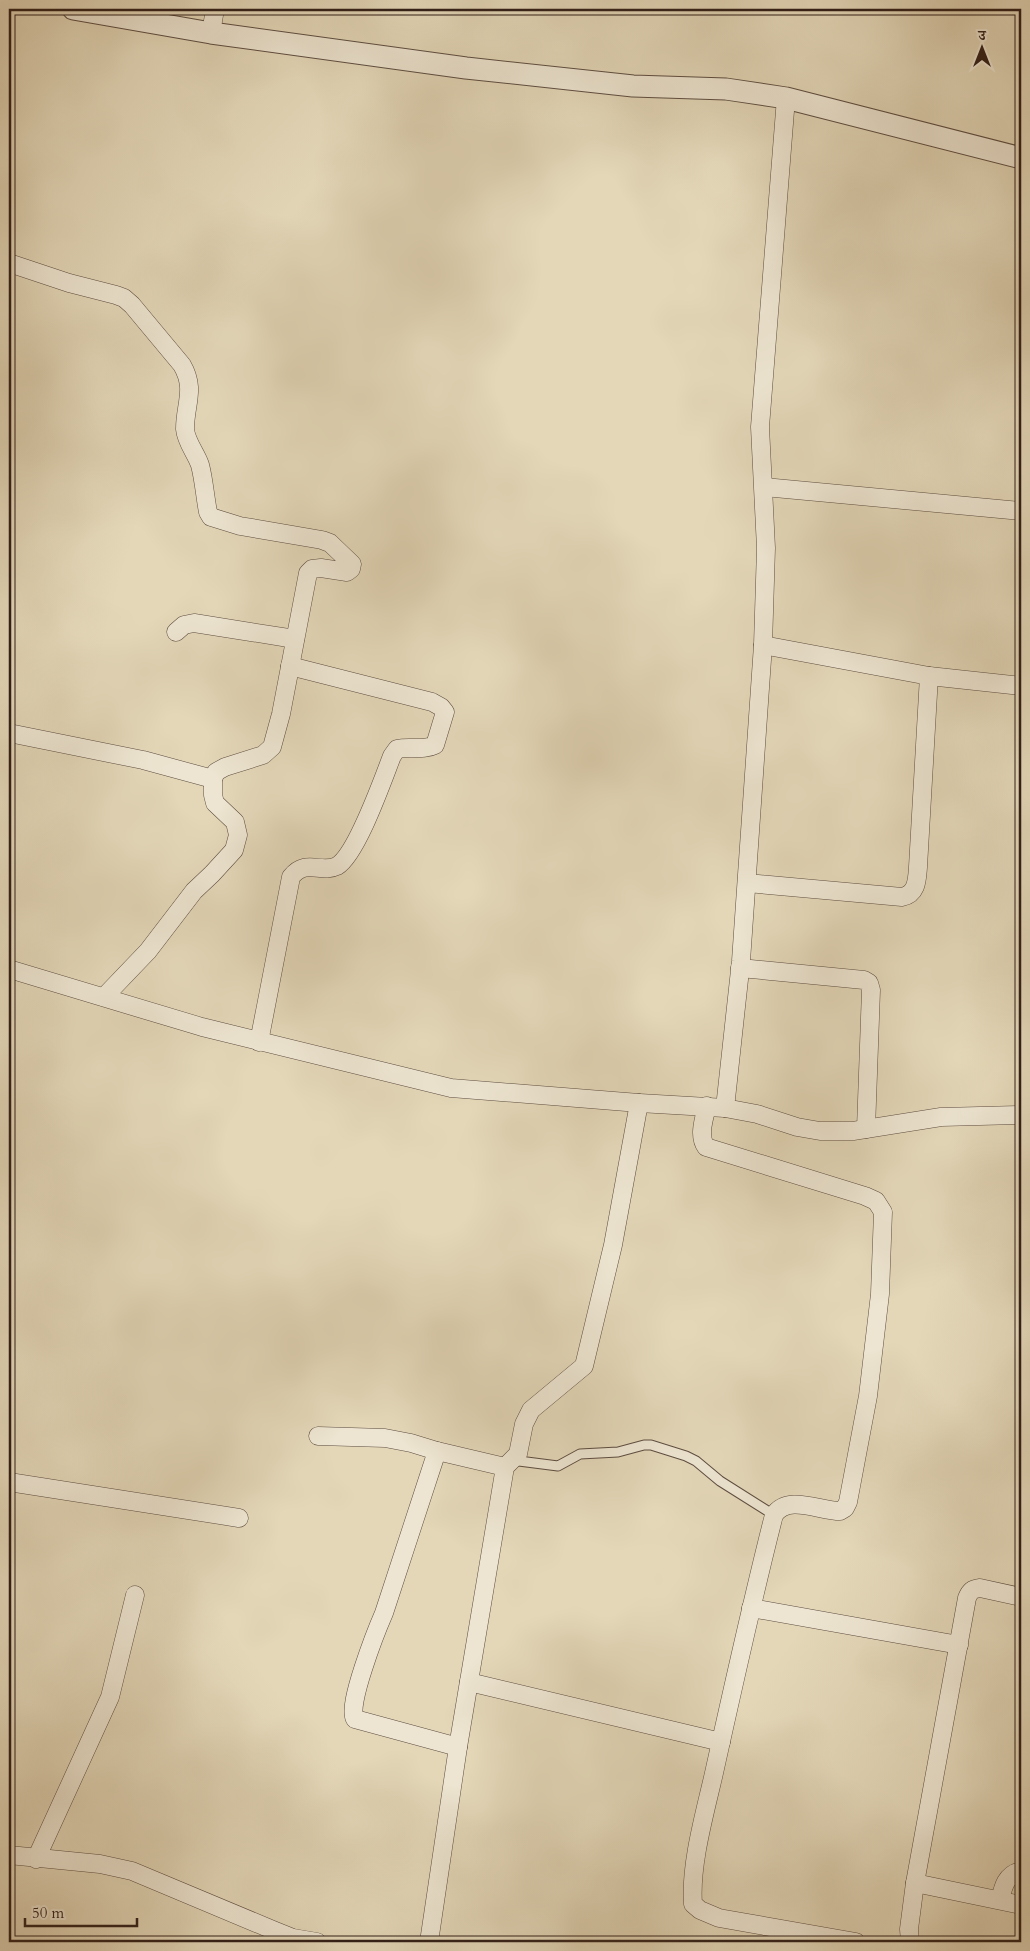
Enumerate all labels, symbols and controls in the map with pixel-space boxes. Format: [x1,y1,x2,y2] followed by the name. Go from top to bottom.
[958,22,1008,72] north arrow
[977,26,986,45] text: उ
[25,1896,138,1928] scale bar
[32,1903,64,1923] text: 50 m

